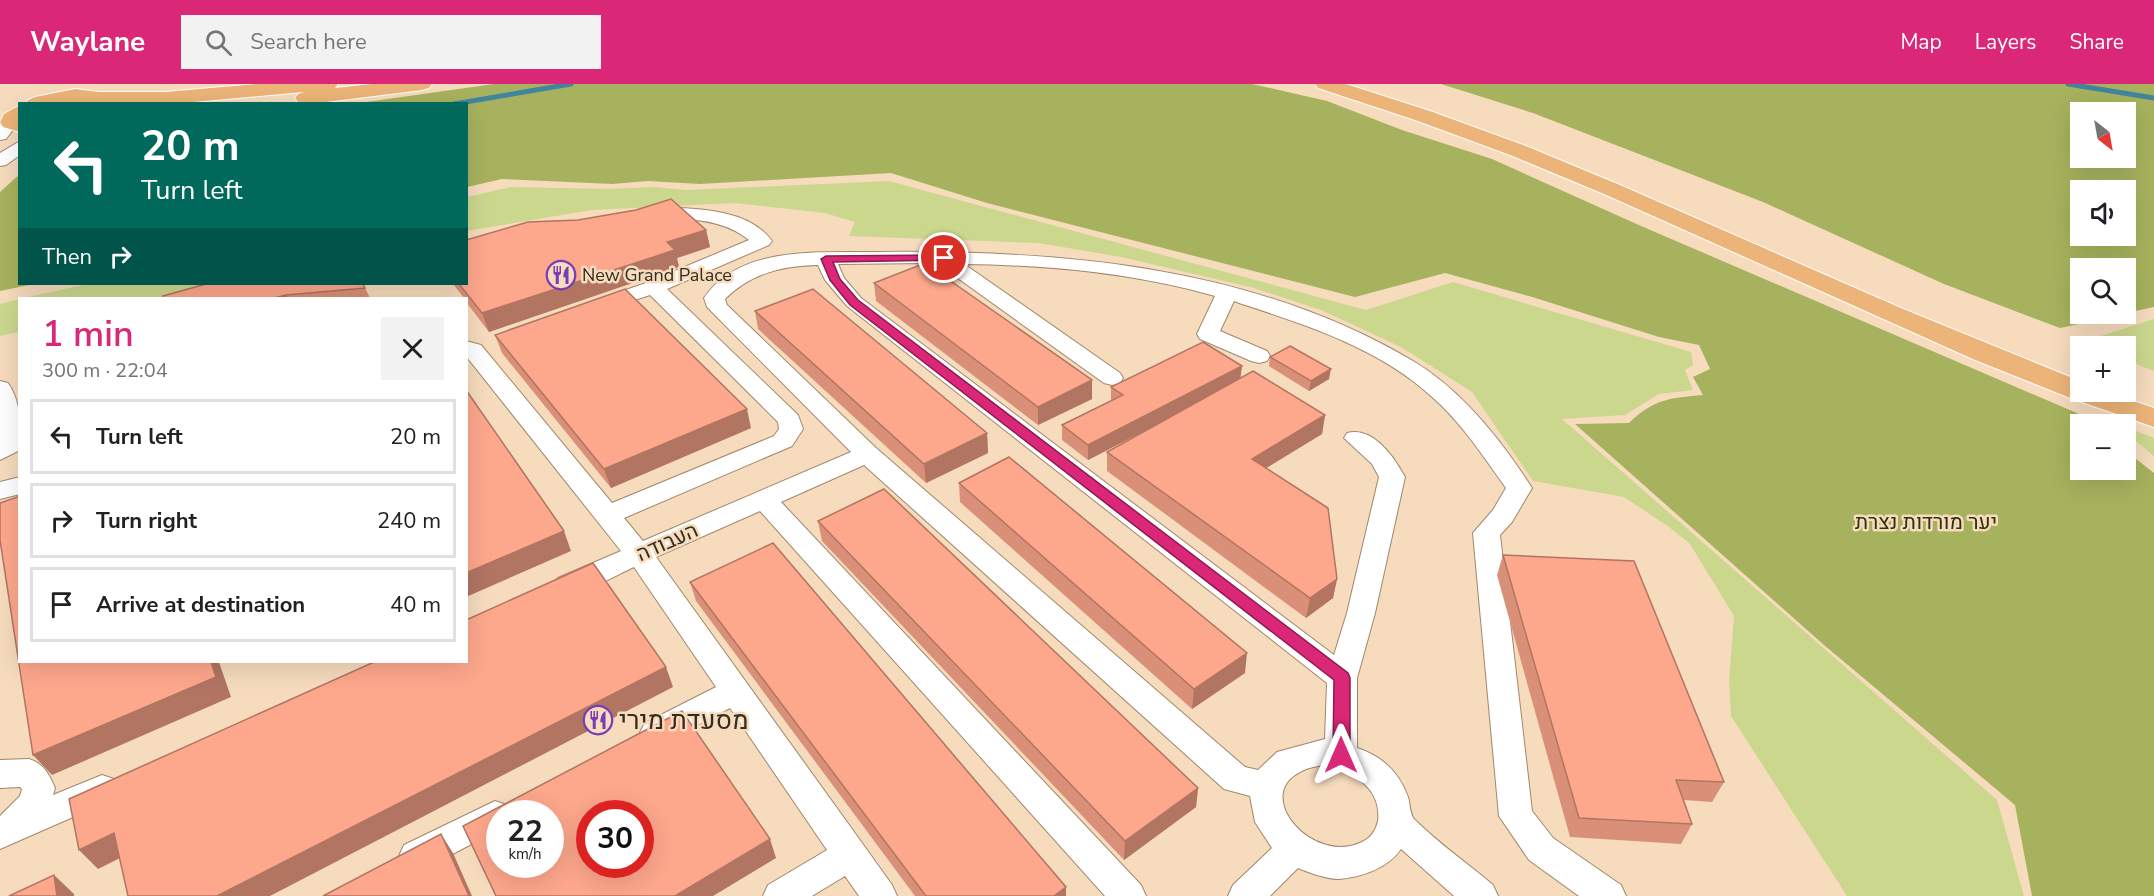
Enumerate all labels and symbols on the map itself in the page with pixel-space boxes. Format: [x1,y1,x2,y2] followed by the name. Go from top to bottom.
[2070,102,2136,168] north arrow
[918,232,969,283] pin
[545,259,577,291] restaurant icon: New Grand Palace
[582,263,732,287] place label: New Grand Palace
[1855,508,1997,536] park label: יער מורדות נצרת
[632,516,702,568] street label: העבודה
[619,703,749,738] place label: מסעדת מירי
[582,704,614,736] restaurant icon: מסעדת מירי
[1309,723,1373,787] position arrow
[576,800,654,878] speed limit sign: 30

